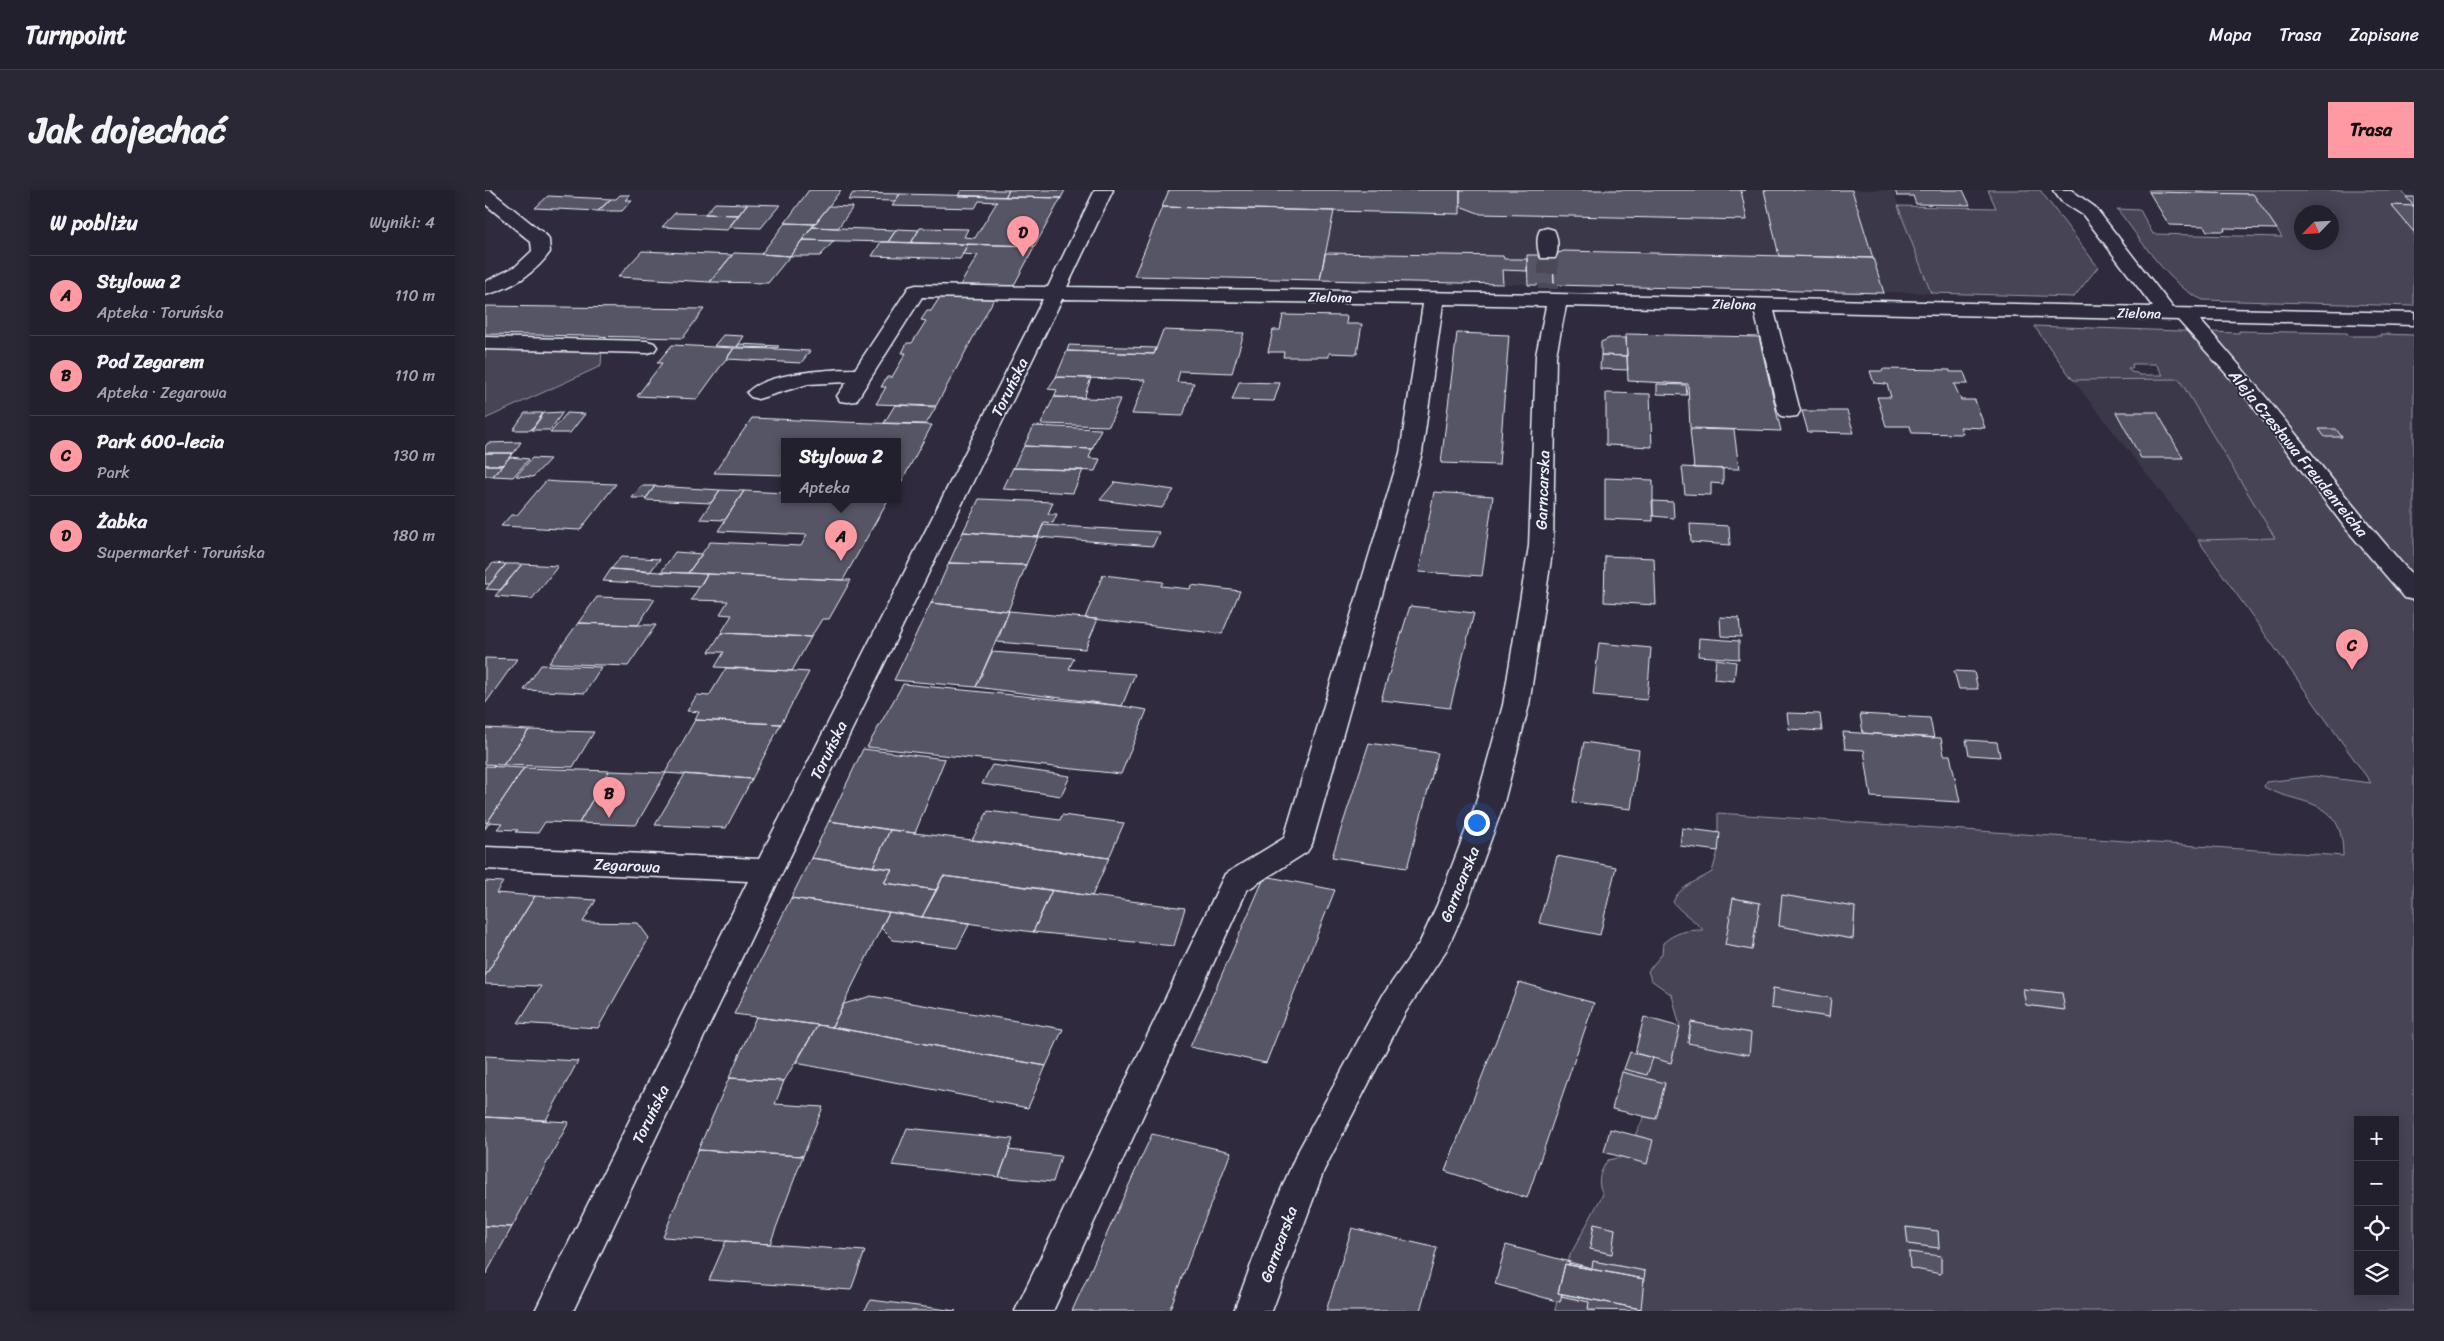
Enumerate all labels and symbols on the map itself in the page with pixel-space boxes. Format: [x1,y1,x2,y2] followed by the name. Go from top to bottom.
[2294,205,2339,250] north arrow
[1007,216,1039,257] pin: D
[1308,285,1352,310] street label: Zielona
[1712,292,1756,317] street label: Zielona
[2117,301,2161,326] street label: Zielona
[983,352,1036,422] street label: Toruńska
[2221,362,2376,545] street label: Aleja Czesława Freudenreicha
[1527,450,1558,530] street label: Garncarska
[825,520,857,561] pin: A
[2336,629,2368,670] pin: C
[802,715,855,785] street label: Toruńska
[593,777,625,818] pin: B
[1464,810,1490,836] your location
[1431,842,1488,927] street label: Garncarska
[593,849,661,882] street label: Zegarowa
[624,1079,677,1149] street label: Toruńska
[1251,1202,1306,1287] street label: Garncarska

